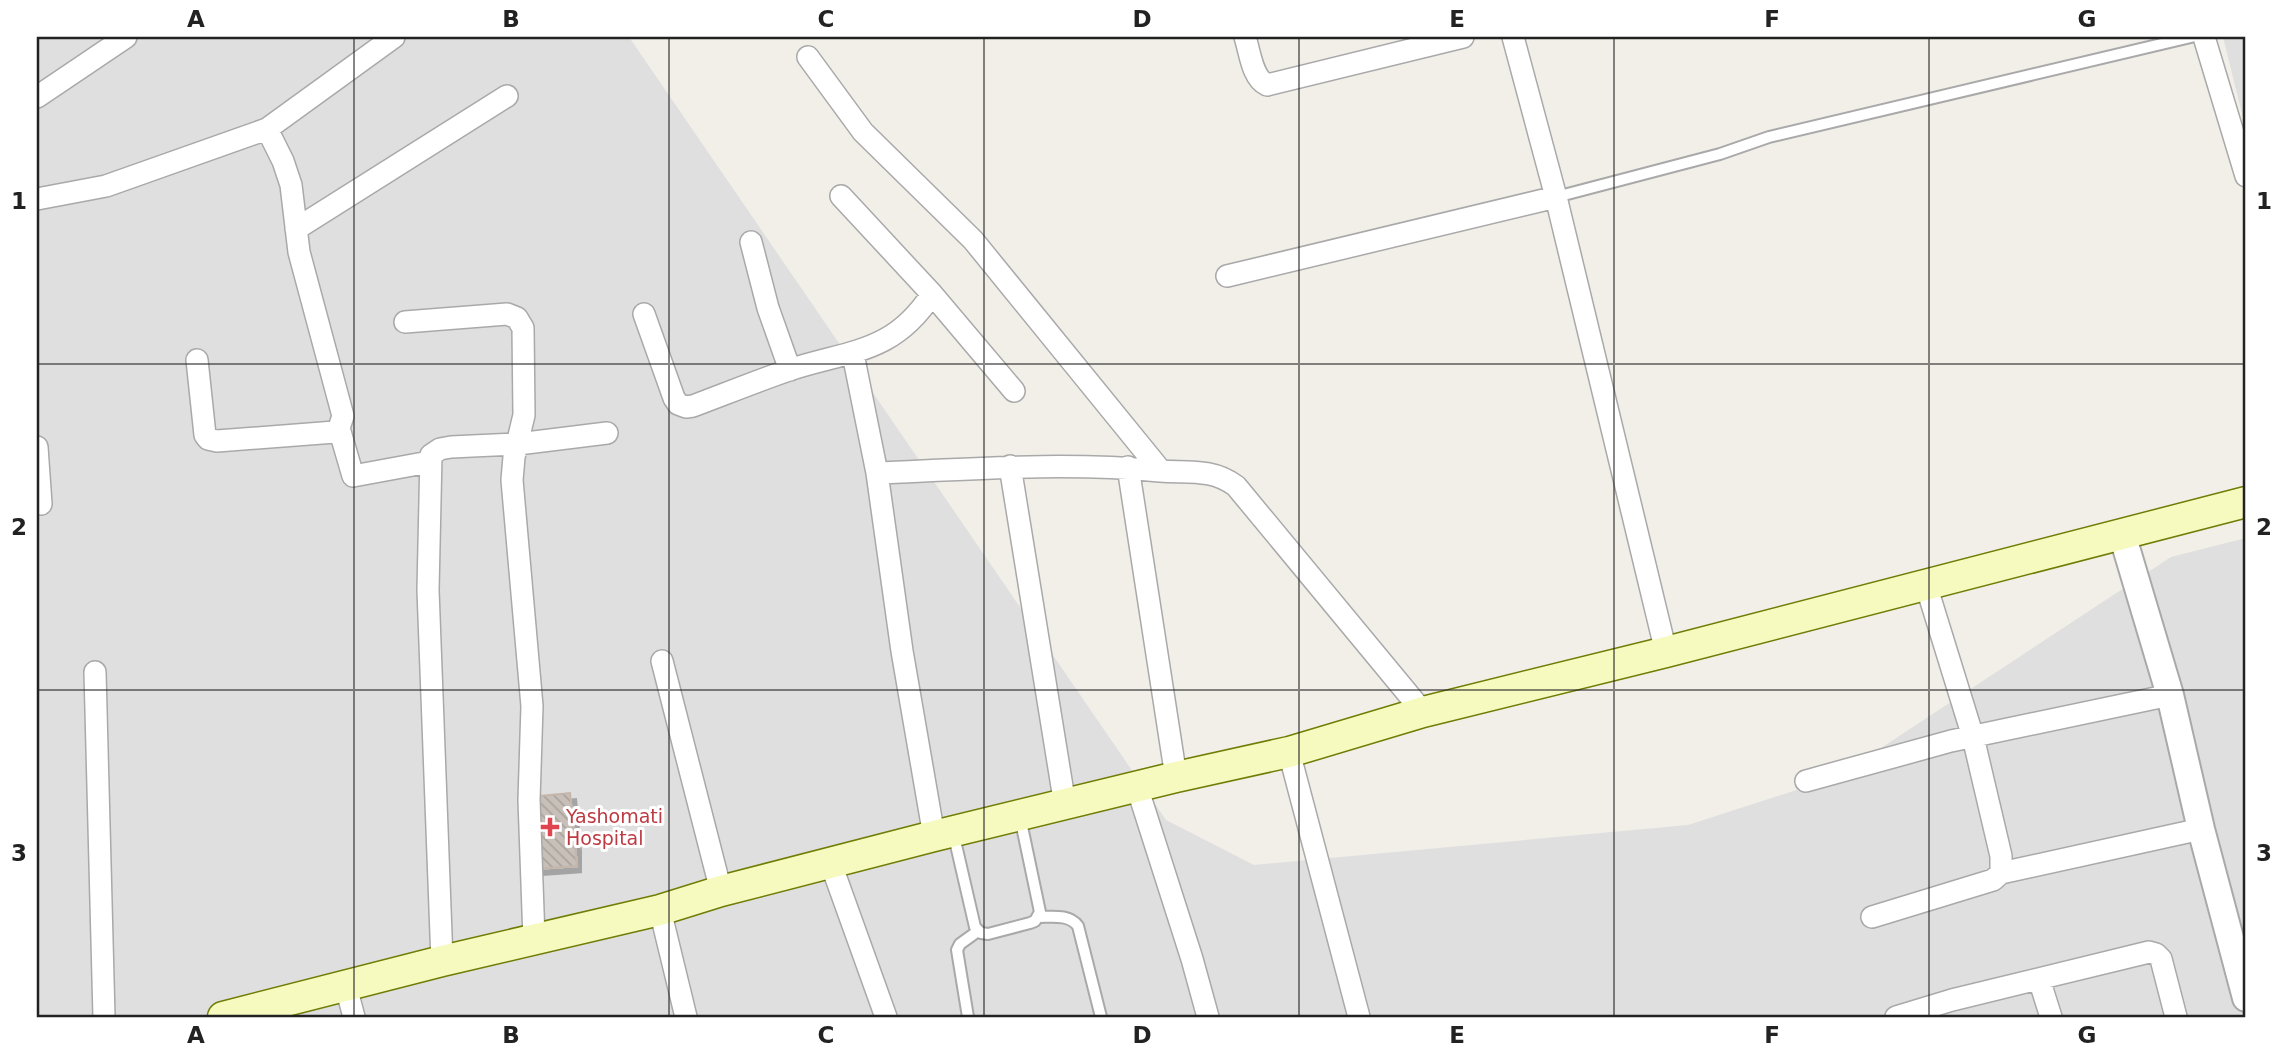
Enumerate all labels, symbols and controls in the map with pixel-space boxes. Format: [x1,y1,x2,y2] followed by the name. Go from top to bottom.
[187,6,205,32] text: A
[502,6,520,32] text: B
[818,6,834,32] text: C
[1132,6,1152,32] text: D
[1449,6,1465,32] text: E
[1764,6,1780,32] text: F
[2078,6,2096,32] text: G
[11,188,27,214] text: 1
[2256,188,2272,214] text: 1
[11,514,27,540] text: 2
[2256,514,2272,540] text: 2
[565,805,663,849] place label: Yashomati Hospital
[540,817,560,837] marker: Yashomati Hospital
[11,840,27,866] text: 3
[2256,840,2272,866] text: 3
[187,1022,205,1048] text: A
[502,1022,520,1048] text: B
[818,1022,834,1048] text: C
[1132,1022,1152,1048] text: D
[1449,1022,1465,1048] text: E
[1764,1022,1780,1048] text: F
[2078,1022,2096,1048] text: G

